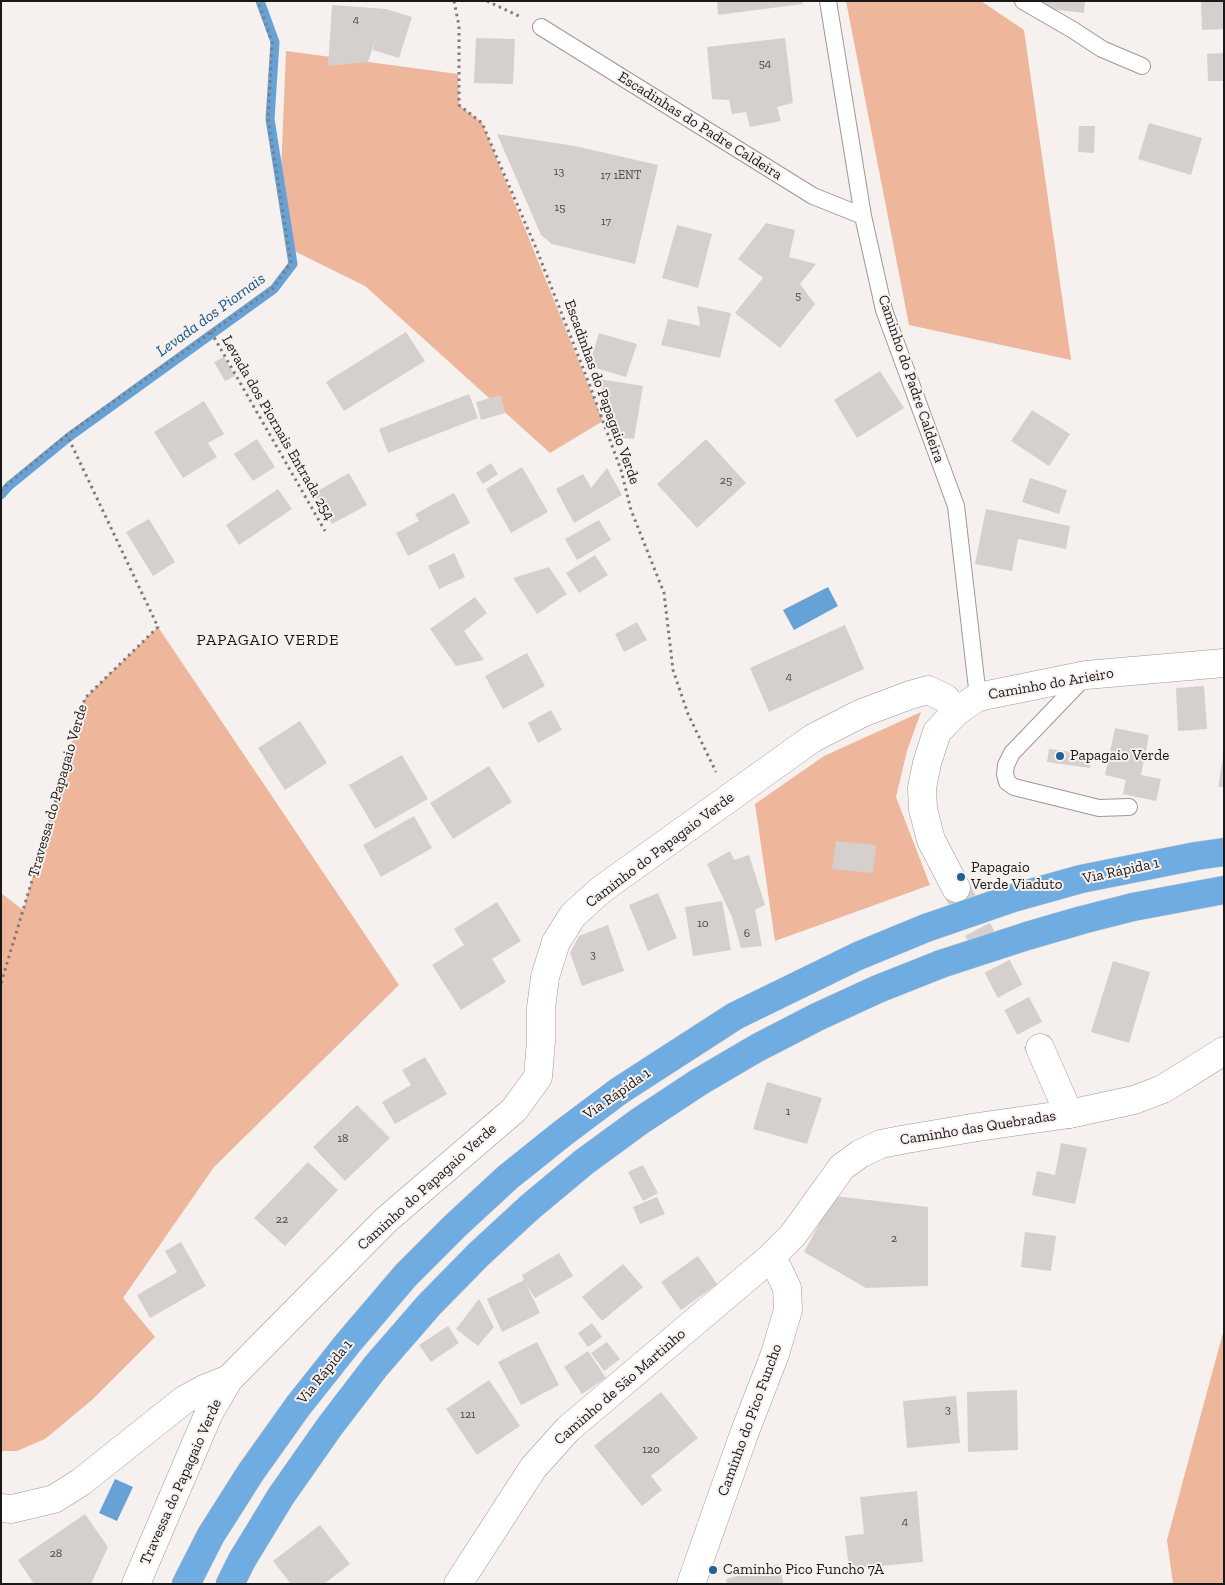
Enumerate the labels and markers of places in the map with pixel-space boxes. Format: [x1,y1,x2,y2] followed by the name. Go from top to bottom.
[1070,747,1169,765] place label: Papagaio Verde
[1054,750,1066,762] marker: Papagaio Verde
[971,859,1063,894] place label: Papagaio Verde Viaduto
[955,871,967,883] marker: Papagaio Verde Viaduto
[723,1561,884,1579] place label: Caminho Pico Funcho 7A
[707,1564,719,1576] marker: Caminho Pico Funcho 7A

